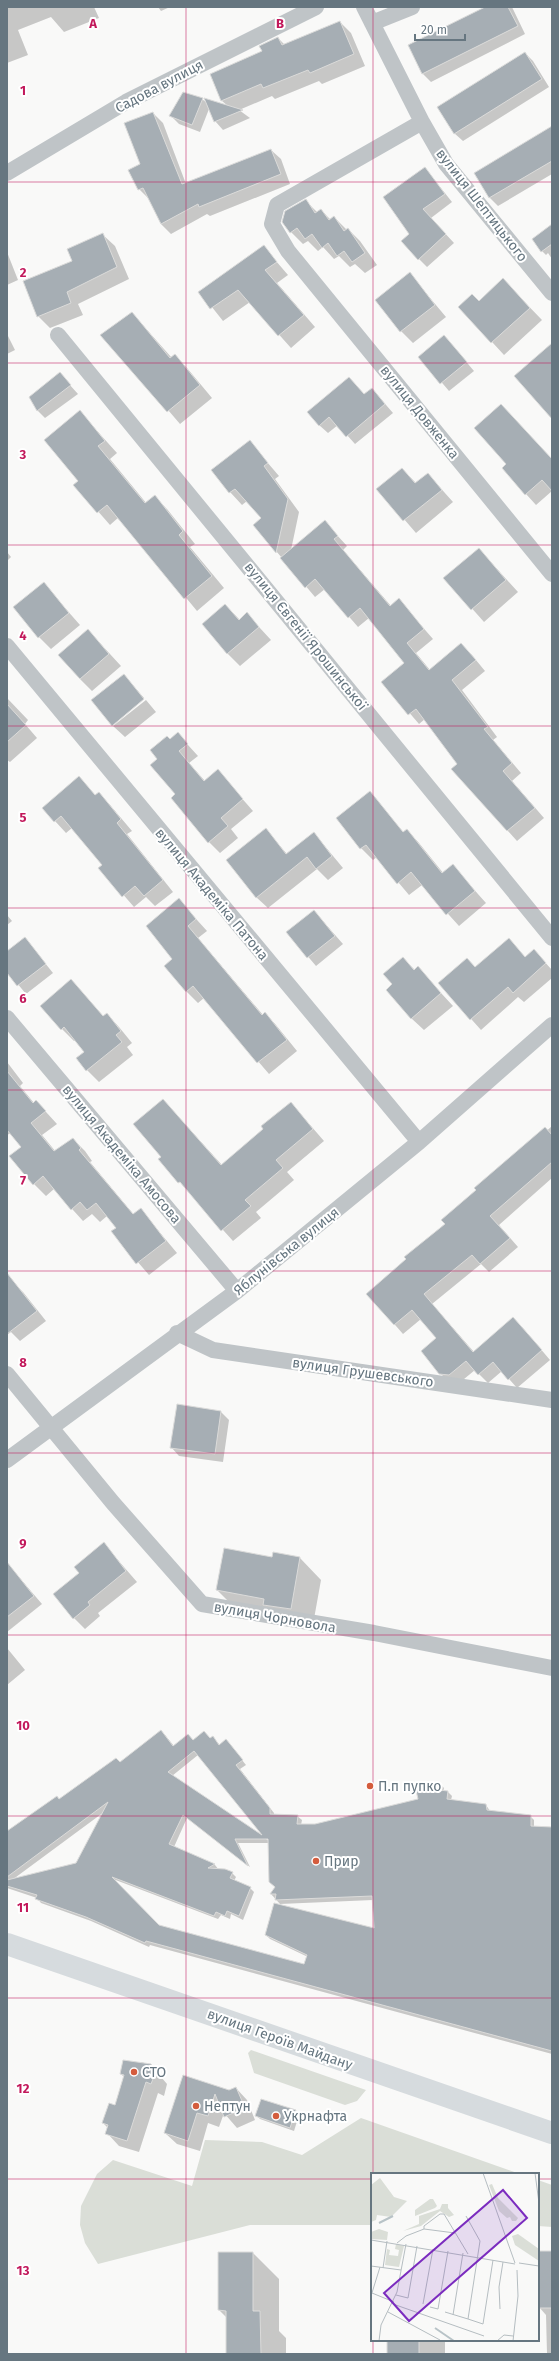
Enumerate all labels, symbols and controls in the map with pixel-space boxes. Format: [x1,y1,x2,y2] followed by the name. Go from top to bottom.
[88,16,97,31] text: A
[276,16,284,31] text: B
[415,16,465,42] scale bar
[421,23,447,37] text: 20 m
[112,56,206,117] street label: Садова вулиця
[20,83,26,98] text: 1
[432,145,531,265] street label: вулиця Шептицького
[20,265,27,280] text: 2
[377,362,463,463] street label: вулиця Довженка
[19,447,27,462] text: 3
[241,559,371,715] street label: вулиця Євгенії Ярошинської
[19,628,27,643] text: 4
[20,810,27,825] text: 5
[151,825,272,964] street label: вулиця Академіка Патона
[19,991,27,1006] text: 6
[59,1081,185,1227] street label: вулиця Академіка Амосова
[20,1173,26,1188] text: 7
[230,1204,342,1299] street label: Яблунівська вулиця
[291,1354,435,1391] street label: вулиця Грушевського
[19,1355,27,1370] text: 8
[19,1536,27,1551] text: 9
[213,1598,337,1637] street label: вулиця Чорновола
[16,1718,30,1733] text: 10
[378,1778,442,1795] place label: П.п пупко
[365,1781,375,1791] marker: П.п пупко
[324,1853,358,1870] place label: Прир
[311,1856,321,1866] marker: Прир
[17,1900,29,1915] text: 11
[205,2005,355,2074] street label: вулиця Героїв Майдану
[142,2064,166,2081] place label: СТО
[129,2067,139,2077] marker: СТО
[17,2081,30,2096] text: 12
[204,2098,251,2115] place label: Нептун
[191,2101,201,2111] marker: Нептун
[284,2108,347,2125] place label: Укрнафта
[271,2111,281,2121] marker: Укрнафта
[371,2173,539,2341] inset map
[17,2263,30,2278] text: 13

